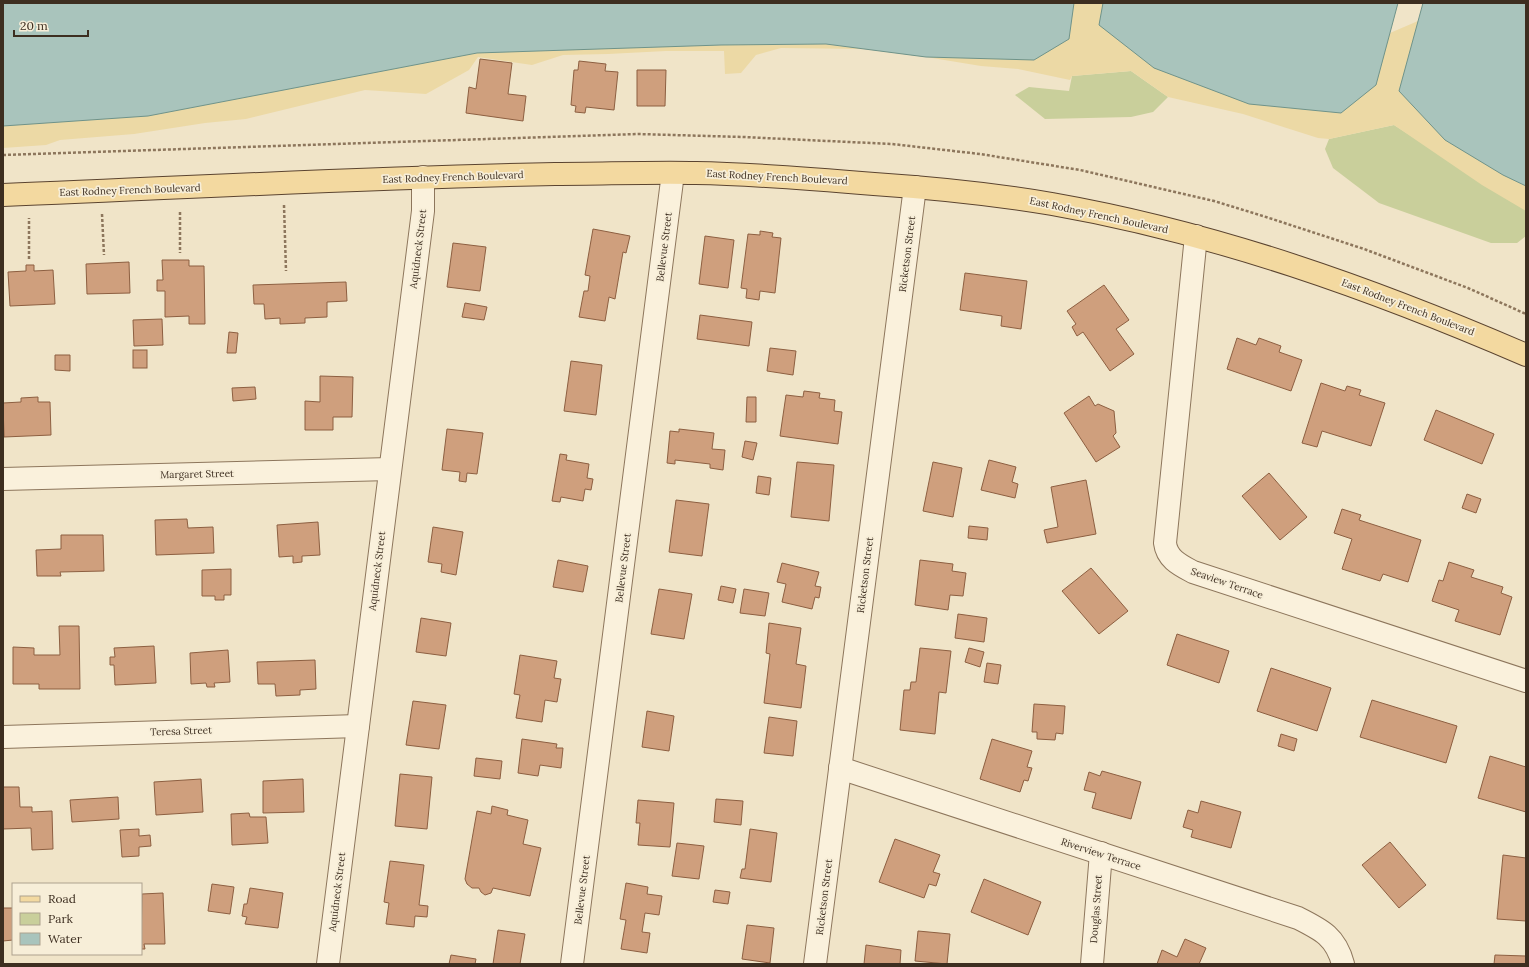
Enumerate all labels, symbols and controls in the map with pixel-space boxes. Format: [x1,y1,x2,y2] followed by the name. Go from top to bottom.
[14,12,88,38] scale bar
[20,18,48,33] text: 20 m
[706,167,848,187] street label: East Rodney French Boulevard
[382,168,524,186] street label: East Rodney French Boulevard
[59,181,201,199] street label: East Rodney French Boulevard
[1028,194,1170,236] street label: East Rodney French Boulevard
[407,208,429,290] street label: Aquidneck Street
[653,211,675,282] street label: Bellevue Street
[896,215,918,293] street label: Ricketson Street
[1340,276,1476,338] street label: East Rodney French Boulevard
[160,467,234,481] street label: Margaret Street
[366,530,388,612] street label: Aquidneck Street
[612,532,634,603] street label: Bellevue Street
[854,536,876,614] street label: Ricketson Street
[1189,565,1265,602] street label: Seaview Terrace
[150,723,212,739] street label: Teresa Street
[1059,835,1143,873] street label: Riverview Terrace
[326,851,348,933] street label: Aquidneck Street
[571,854,593,925] street label: Bellevue Street
[813,858,835,936] street label: Ricketson Street
[1087,874,1105,944] street label: Douglas Street
[12,883,142,955] legend
[48,891,76,906] text: Road
[48,911,74,926] text: Park
[48,931,83,946] text: Water

